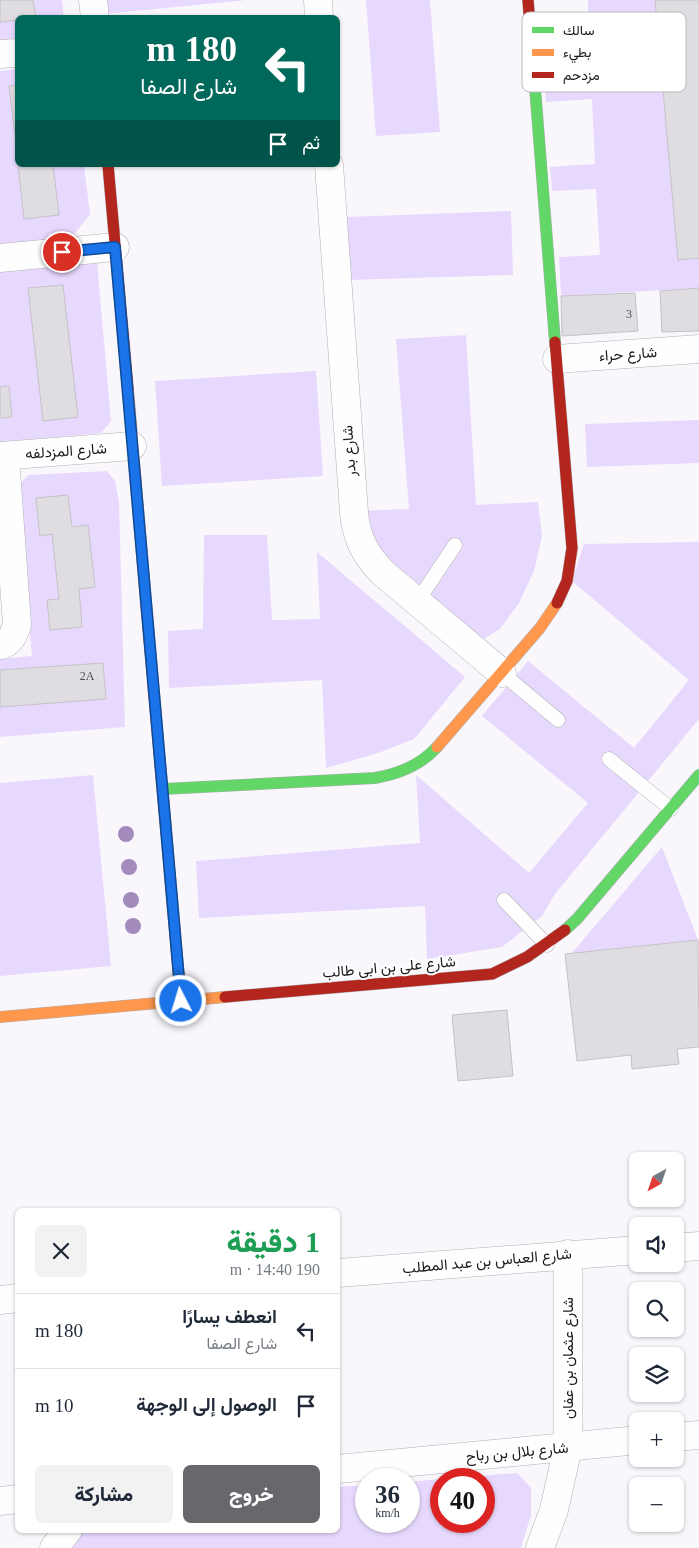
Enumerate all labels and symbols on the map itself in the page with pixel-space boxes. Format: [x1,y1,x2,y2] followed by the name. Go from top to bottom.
[522,12,686,92] legend
[563,23,594,38] text: سالك
[563,45,591,64] text: بطيء
[563,68,600,84] text: مزدحم
[41,231,83,273] pin
[626,307,632,321] house number: 3
[598,344,658,367] street label: شارع حراء
[339,424,362,478] street label: شارع بدر
[25,440,108,465] street label: شارع المزدلفه
[80,669,95,683] house number: 2A
[322,953,457,984] street label: شارع على بن ابى طالب
[154,974,206,1026] position arrow
[629,1152,684,1208] north arrow
[402,1246,573,1279] street label: شارع العباس بن عبد المطلب
[560,1297,579,1419] street label: شارع عثمان بن عفان
[465,1440,569,1467] street label: شارع بلال بن رباح
[430,1468,495,1533] speed limit sign: 40

